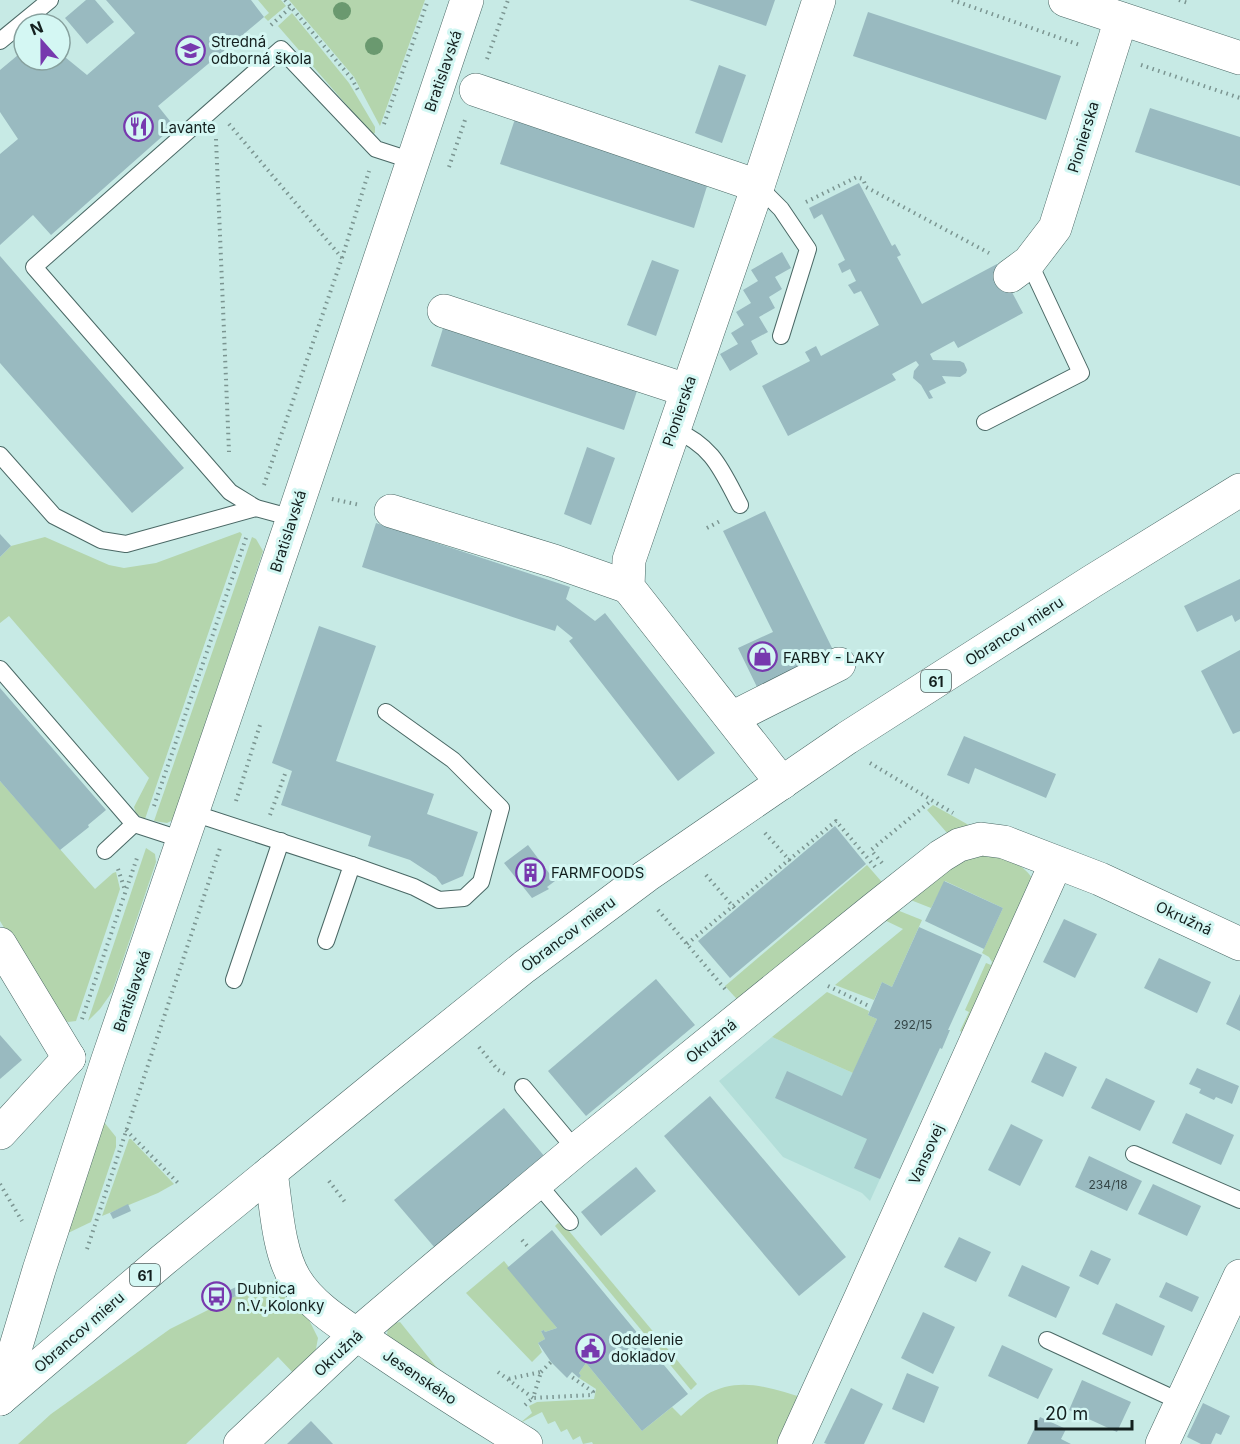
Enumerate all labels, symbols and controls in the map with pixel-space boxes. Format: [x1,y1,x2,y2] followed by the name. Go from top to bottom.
[12,12,72,72] north arrow
[27,16,46,40] text: N
[420,28,466,114] street label: Bratislavská
[211,32,312,68] place label: Stredná odborná škola
[174,34,206,66] school or university icon: Stredná odborná škola
[1063,99,1103,175] street label: Pionierska
[123,111,155,143] restaurant icon: Lavante
[160,118,216,137] place label: Lavante
[658,373,700,449] street label: Pionierska
[266,488,310,574] street label: Bratislavská
[961,592,1067,670] street label: Obrancov mieru
[746,641,778,673] shop icon: FARBY - LAKY
[783,648,885,667] place label: FARBY - LAKY
[921,670,951,692] road number: 61
[514,856,546,888] building icon: FARMFOODS
[551,863,644,882] place label: FARMFOODS
[517,892,619,976] street label: Obrancov mieru
[1153,897,1215,939] street label: Okružná
[109,948,155,1034] street label: Bratislavská
[682,1015,740,1067] street label: Okružná
[894,1017,932,1032] house number: 292/15
[904,1121,948,1187] street label: Vansovej
[1088,1177,1128,1192] house number: 234/18
[130,1264,160,1286] road number: 61
[237,1279,325,1315] place label: Dubnica n.V.,Kolonky
[200,1281,232,1313] bus stop icon: Dubnica n.V.,Kolonky
[30,1288,128,1376] street label: Obrancov mieru
[310,1326,366,1380] street label: Okružná
[611,1330,683,1366] place label: Oddelenie dokladov
[574,1332,606,1364] public building icon: Oddelenie dokladov
[379,1345,461,1409] street label: Jesenského
[1036,1393,1132,1431] scale bar
[1045,1403,1088,1424] text: 20 m

